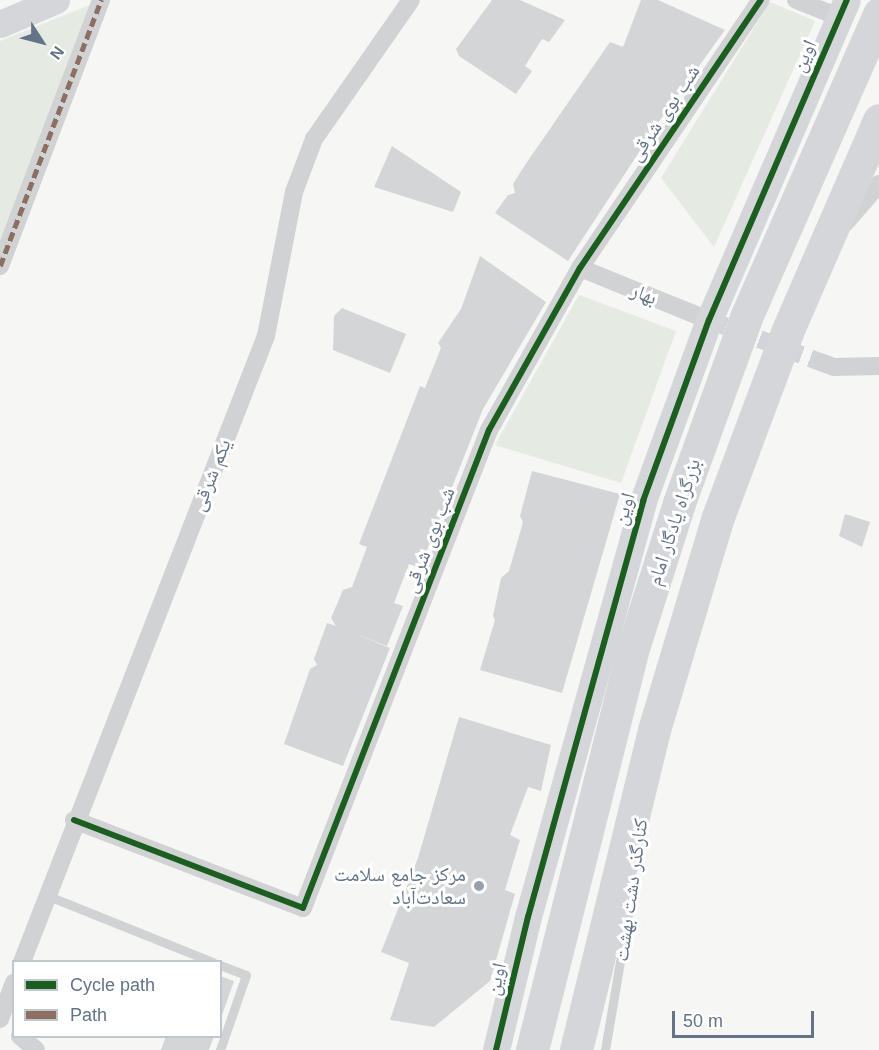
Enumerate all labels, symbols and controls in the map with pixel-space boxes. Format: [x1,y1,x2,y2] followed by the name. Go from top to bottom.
[12,12,72,72] north arrow
[786,36,822,76] street label: اوین
[47,43,67,63] text: N
[623,60,705,166] street label: شب بوی شرقی
[627,278,661,310] street label: بهار
[186,435,236,515] street label: یکم شرقی
[642,456,706,588] street label: بزرگراه یادگار امام
[398,484,460,596] street label: شب بوی شرقی
[608,490,640,528] street label: اوین
[609,817,653,963] street label: کنارگذر دشت بهشت
[334,862,466,909] place label: مرکز جامع سلامت سعادت‌آباد
[470,877,488,895] marker: مرکز جامع سلامت سعادت‌آباد
[12,960,222,1038] legend
[481,960,511,998] street label: اوین
[70,975,155,995] text: Cycle path
[675,999,818,1037] scale bar
[70,1005,107,1025] text: Path
[683,1011,723,1031] text: 50 m

